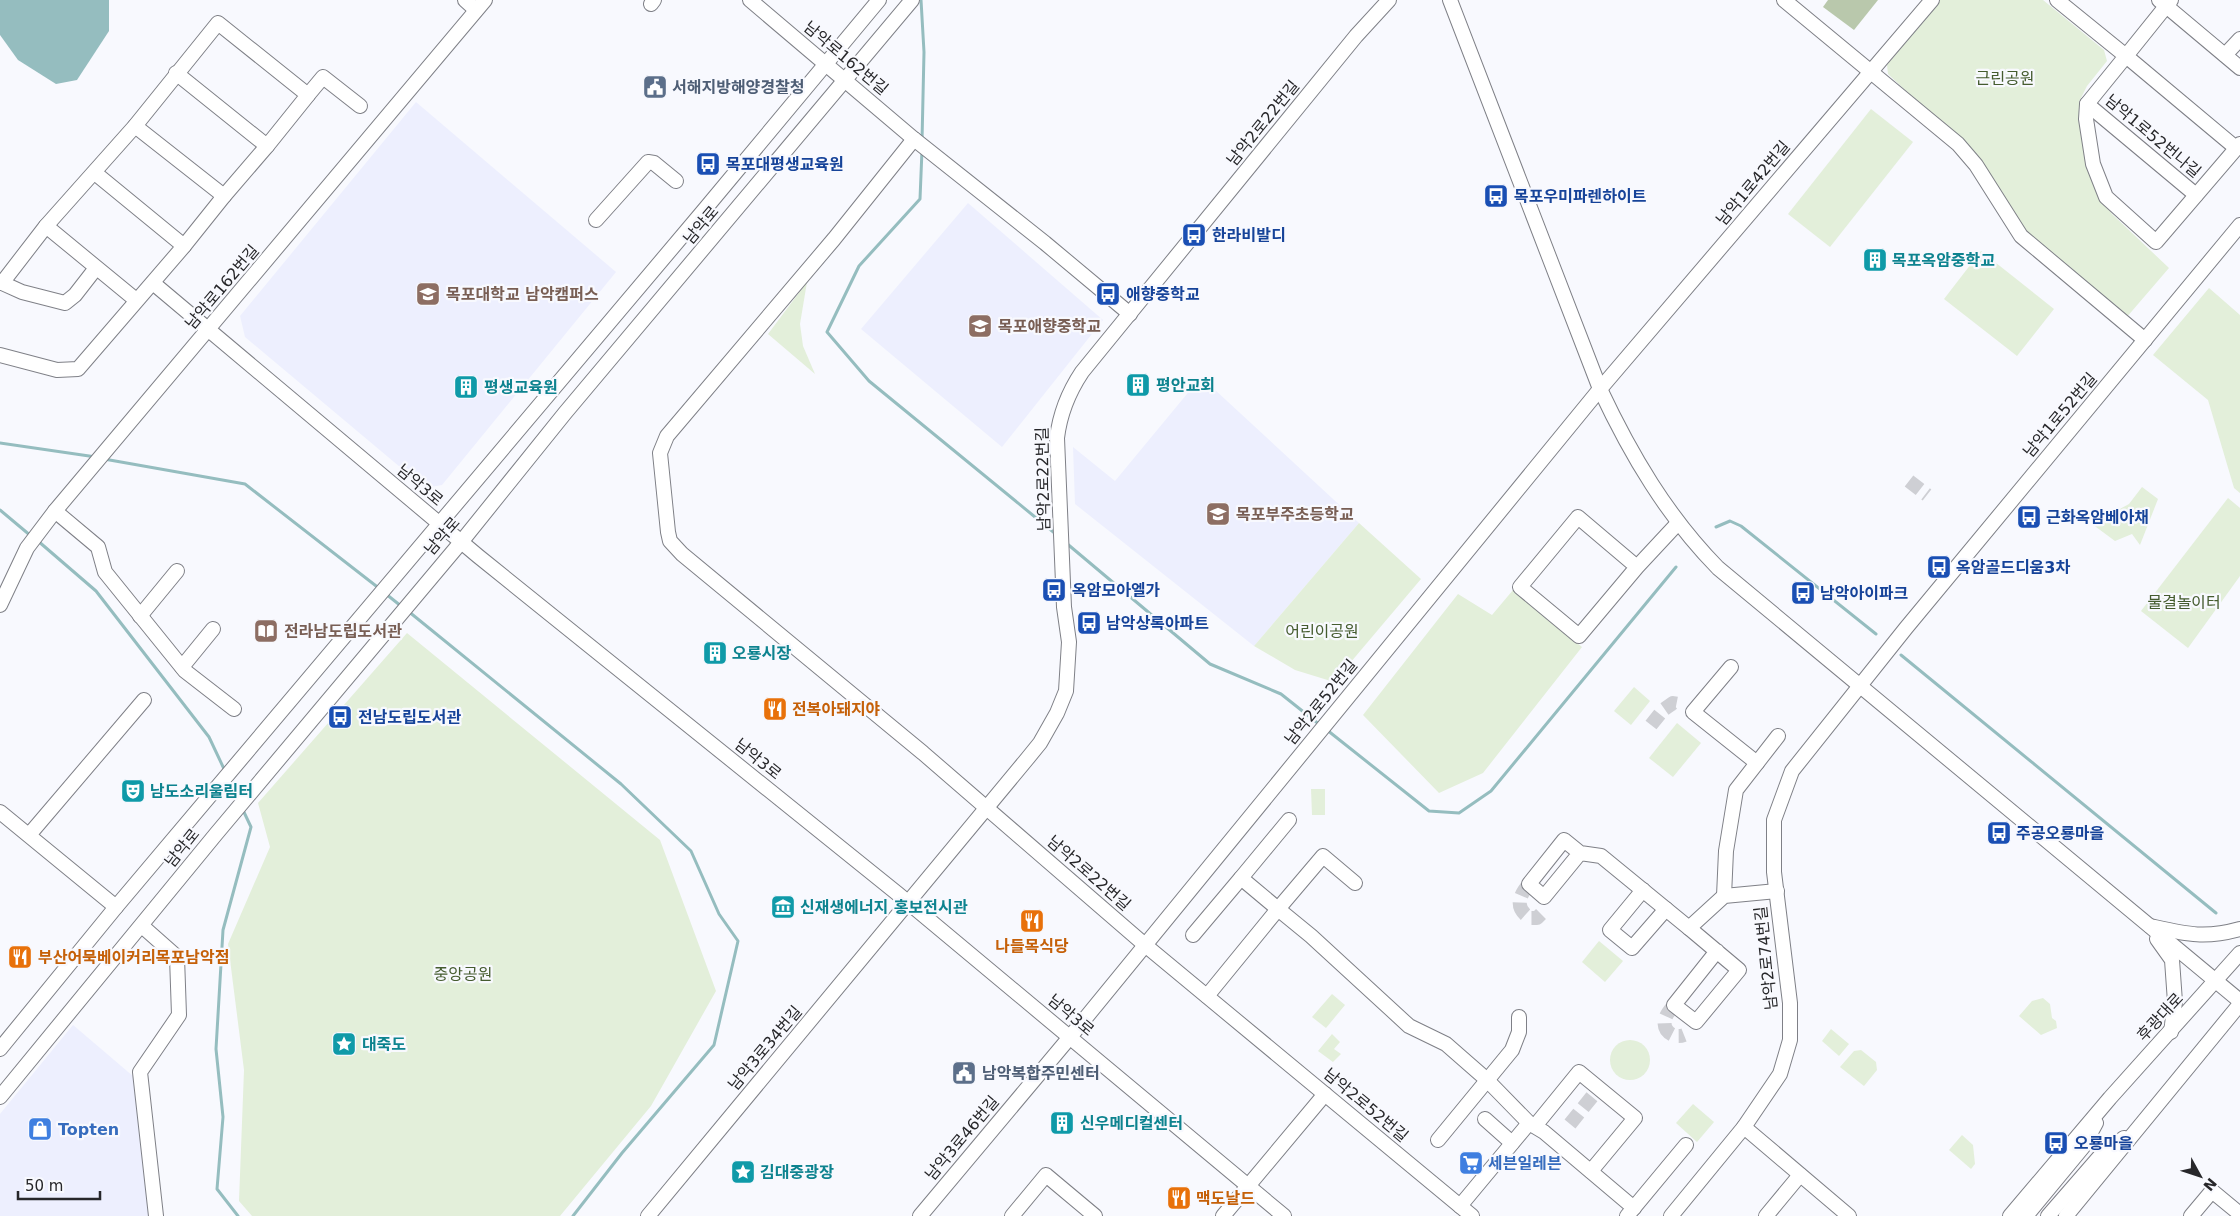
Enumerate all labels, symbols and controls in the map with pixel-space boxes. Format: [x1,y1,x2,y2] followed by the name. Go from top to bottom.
[800,17,892,99] street label: 남악로162번길
[1976,69,2034,88] park label: 근린공원
[642,74,668,100] public building icon: 서해지방해양경찰청
[1223,77,1303,169] street label: 남악2로22번길
[672,78,804,97] place label: 서해지방해양경찰청
[2101,91,2205,181] street label: 남악1로52번나길
[1712,137,1794,229] street label: 남악1로42번길
[695,151,721,177] bus stop icon: 목포대평생교육원
[726,155,844,174] place label: 목포대평생교육원
[1483,183,1509,209] bus stop icon: 목포우미파렌하이트
[1514,187,1647,206] place label: 목포우미파렌하이트
[680,202,723,248] street label: 남악로
[1181,222,1207,248] bus stop icon: 한라비발디
[1212,226,1286,245] place label: 한라비발디
[181,241,263,333] street label: 남악로162번길
[1862,247,1888,273] building icon: 목포옥암중학교
[1892,251,1995,270] place label: 목포옥암중학교
[415,281,441,307] school or university icon: 목포대학교 남악캠퍼스
[1095,281,1121,307] bus stop icon: 애향중학교
[446,285,599,304] place label: 목포대학교 남악캠퍼스
[1126,285,1200,304] place label: 애향중학교
[967,313,993,339] school or university icon: 목포애향중학교
[998,317,1101,336] place label: 목포애향중학교
[2019,369,2101,461] street label: 남악1로52번길
[1125,372,1151,398] building icon: 평안교회
[453,374,479,400] building icon: 평생교육원
[1156,376,1215,395] place label: 평안교회
[484,378,558,397] place label: 평생교육원
[1033,427,1053,531] street label: 남악2로22번길
[393,460,447,510] street label: 남악3로
[1205,501,1231,527] school or university icon: 목포부주초등학교
[2016,504,2042,530] bus stop icon: 근화옥암베아채
[1236,505,1354,524] place label: 목포부주초등학교
[2046,508,2149,527] place label: 근화옥암베아채
[420,513,464,559] street label: 남악로
[1926,554,1952,580] bus stop icon: 옥암골드디움3차
[1956,558,2070,577] place label: 옥암골드디움3차
[1041,577,1067,603] bus stop icon: 옥암모아엘가
[1790,580,1816,606] bus stop icon: 남악아이파크
[1072,581,1161,600] place label: 옥암모아엘가
[1820,584,1909,603] place label: 남악아이파크
[2147,593,2221,612] park label: 물결놀이터
[1076,610,1102,636] bus stop icon: 남악상록아파트
[1106,614,1209,633] place label: 남악상록아파트
[253,618,279,644] library icon: 전라남도립도서관
[284,622,402,641] place label: 전라남도립도서관
[1285,622,1359,641] park label: 어린이공원
[702,640,728,666] building icon: 오룡시장
[732,644,791,663] place label: 오룡시장
[1281,656,1361,748] street label: 남악2로52번길
[762,696,788,722] restaurant icon: 전복아돼지야
[792,700,881,719] place label: 전복아돼지야
[327,704,353,730] bus stop icon: 전남도립도서관
[358,708,461,727] place label: 전남도립도서관
[731,735,785,784] street label: 남악3로
[120,778,146,804] theatre icon: 남도소리울림터
[150,782,253,801] place label: 남도소리울림터
[1986,820,2012,846] bus stop icon: 주공오룡마을
[2016,824,2105,843] place label: 주공오룡마을
[161,825,203,871] street label: 남악로
[1043,832,1135,914] street label: 남악2로22번길
[770,894,796,920] museum icon: 신재생에너지 홍보전시관
[800,898,968,917] place label: 신재생에너지 홍보전시관
[1751,905,1781,1011] street label: 남악2로74번길
[1019,908,1045,934] restaurant icon: 나들목식당
[995,937,1069,956] place label: 나들목식당
[7,944,33,970] restaurant icon: 부산어묵베이커리목포남악점
[38,948,229,967] place label: 부산어묵베이커리목포남악점
[434,965,492,984] park label: 중앙공원
[2133,989,2187,1045] street label: 후광대로
[1044,990,1098,1040] street label: 남악3로
[724,1002,806,1094] street label: 남악3로34번길
[331,1031,357,1057] place icon: 대죽도
[362,1035,406,1054] place label: 대죽도
[951,1060,977,1086] public building icon: 남악복합주민센터
[982,1064,1100,1083] place label: 남악복합주민센터
[1320,1064,1412,1146] street label: 남악2로52번길
[921,1092,1003,1184] street label: 남악3로46번길
[1049,1110,1075,1136] building icon: 신우메디컬센터
[1080,1114,1183,1133] place label: 신우메디컬센터
[27,1116,53,1142] shop icon: Topten
[58,1120,119,1139] place label: Topten
[2043,1130,2069,1156] bus stop icon: 오룡마을
[2074,1134,2133,1153] place label: 오룡마을
[1458,1150,1484,1176] supermarket icon: 세븐일레븐
[2175,1151,2225,1201] north arrow
[1488,1154,1562,1173] place label: 세븐일레븐
[730,1159,756,1185] place icon: 김대중광장
[760,1163,834,1182] place label: 김대중광장
[18,1168,100,1200] scale bar
[2200,1175,2220,1194] text: N
[25,1177,63,1195] text: 50 m
[1166,1185,1192,1211] restaurant icon: 맥도날드
[1196,1189,1255,1208] place label: 맥도날드

